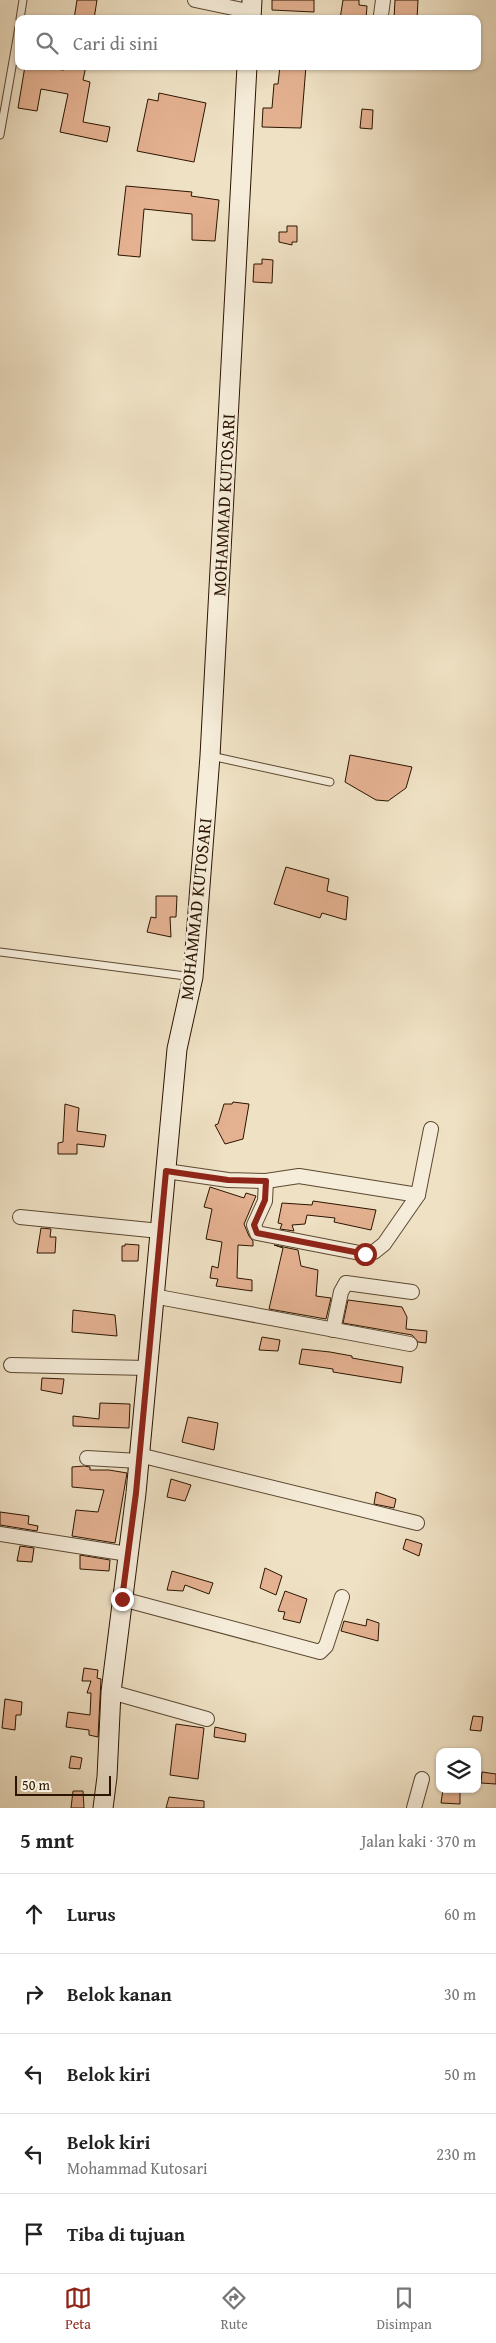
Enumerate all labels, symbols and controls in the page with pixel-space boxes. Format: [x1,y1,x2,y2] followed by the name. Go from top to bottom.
[15,15,481,70] search box
[33,29,61,57] icon: search
[73,29,158,57] text: Cari di sini
[205,413,242,597] street label: MOHAMMAD KUTOSARI
[173,817,218,1001] street label: MOHAMMAD KUTOSARI
[354,1243,377,1266] route start
[111,1588,134,1611] route end
[436,1748,481,1793] map controls
[436,1748,481,1793] button: layers
[15,1773,111,1796] scale bar
[22,1775,50,1795] text: 50 m
[20,1825,74,1856] text: 5 mnt
[361,1829,476,1853] text: Jalan kaki · 370 m
[20,1900,48,1928] icon: ahead
[67,1900,116,1928] text: Lurus
[444,1902,476,1926] text: 60 m
[20,1980,48,2008] icon: right
[67,1980,172,2008] text: Belok kanan
[444,1982,476,2006] text: 30 m
[20,2060,48,2088] icon: left
[67,2060,150,2088] text: Belok kiri
[444,2062,476,2086] text: 50 m
[67,2128,150,2156] text: Belok kiri
[20,2140,48,2168] icon: left
[436,2142,476,2166] text: 230 m
[67,2156,208,2180] text: Mohammad Kutosari
[20,2220,48,2248] icon: arrive
[67,2220,185,2248] text: Tiba di tujuan
[64,2284,92,2334] tab: Peta
[220,2284,248,2334] tab: Rute
[376,2284,432,2334] tab: Disimpan

